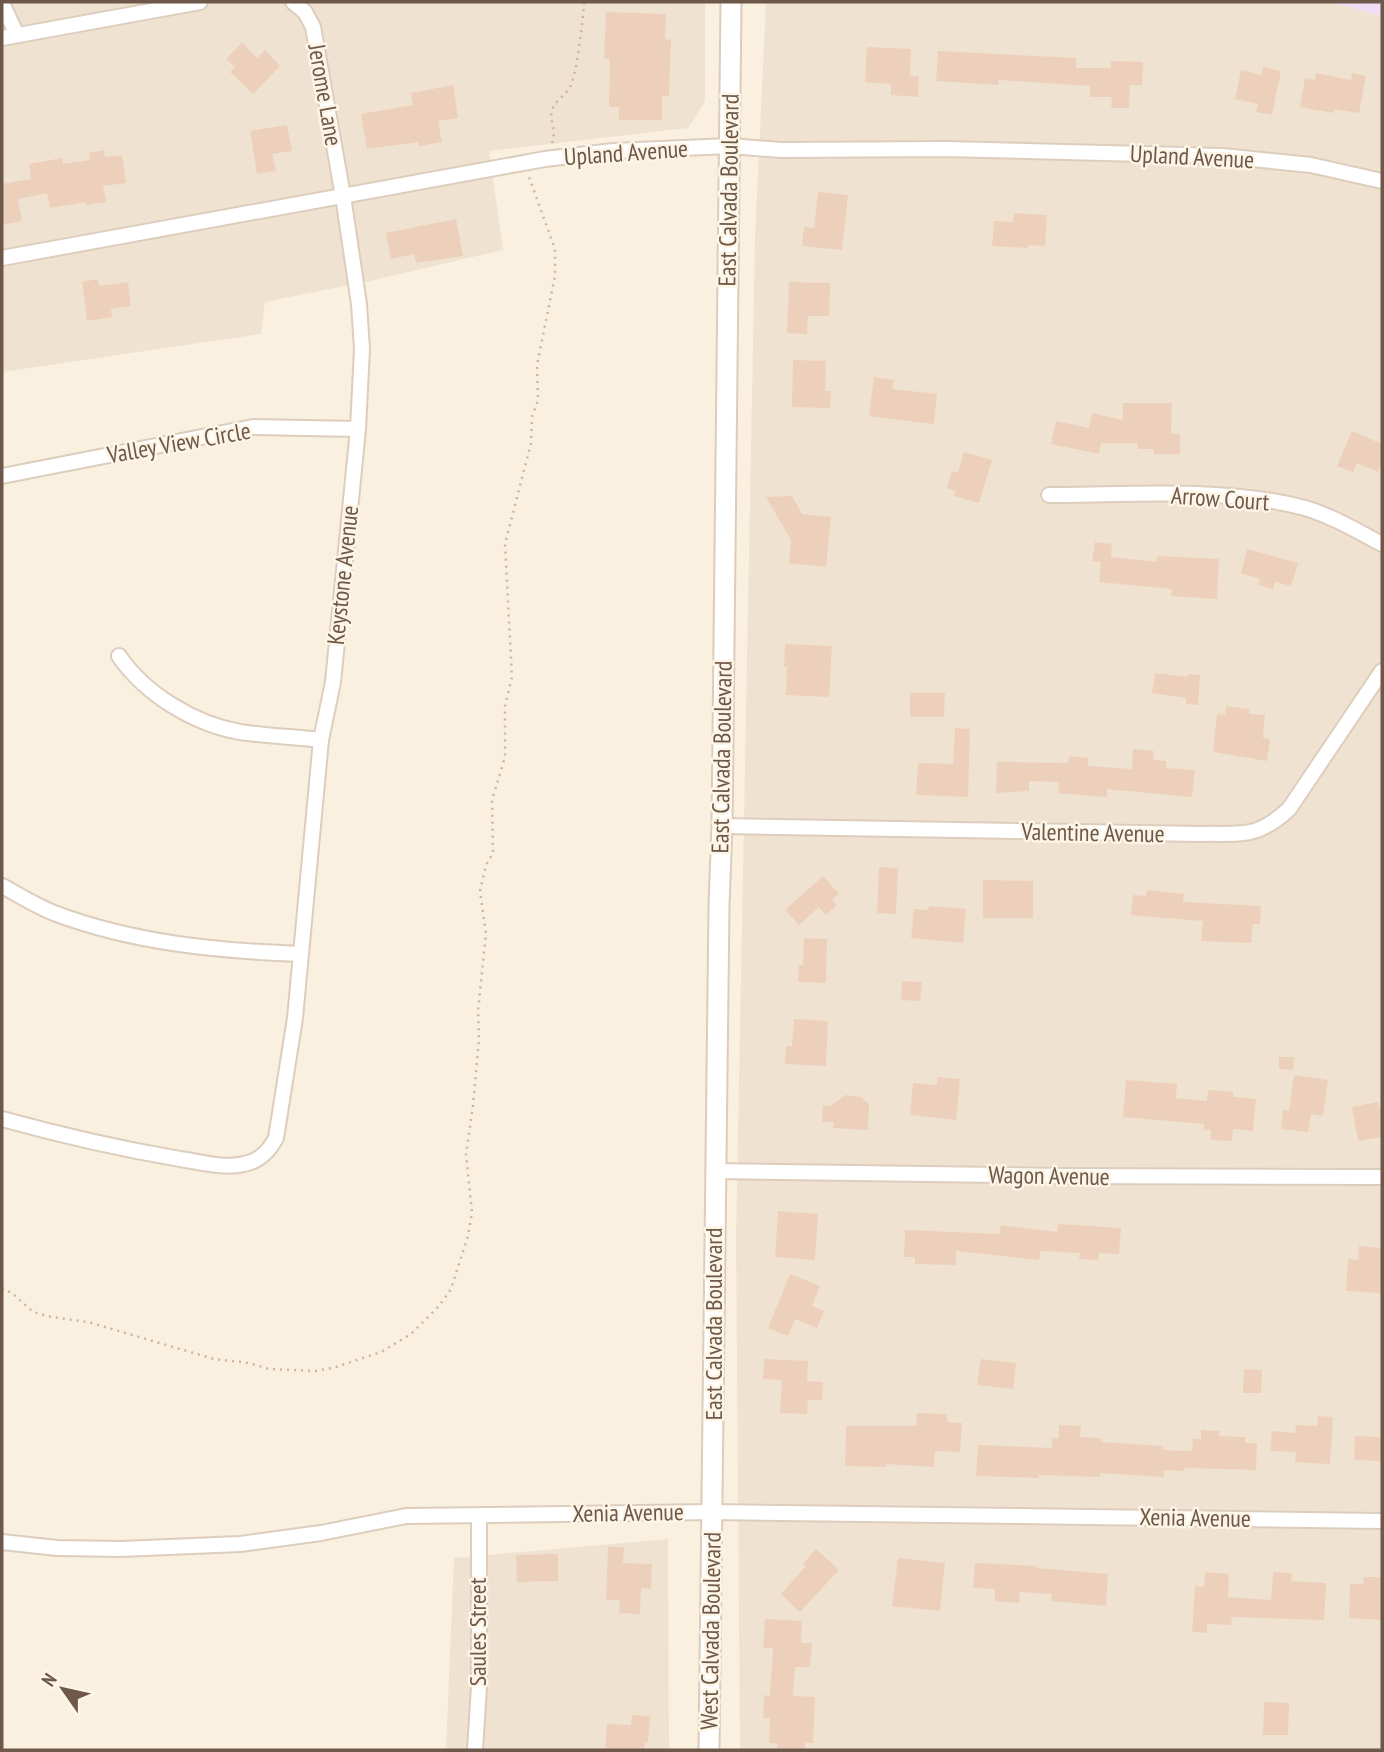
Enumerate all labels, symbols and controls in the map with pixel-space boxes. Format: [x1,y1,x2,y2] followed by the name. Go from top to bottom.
[301,41,350,148] street label: Jerome Lane
[711,93,746,287] street label: East Calvada Boulevard
[563,133,689,172] street label: Upland Avenue
[1129,138,1255,175] street label: Upland Avenue
[104,415,253,471] street label: Valley View Circle
[1170,480,1271,517] street label: Arrow Court
[320,504,365,646] street label: Keystone Avenue
[704,660,739,854] street label: East Calvada Boulevard
[1020,816,1165,849] street label: Valentine Avenue
[988,1159,1110,1192] street label: Wagon Avenue
[698,1228,729,1420] street label: East Calvada Boulevard
[572,1496,684,1529] street label: Xenia Avenue
[1139,1501,1251,1534] street label: Xenia Avenue
[693,1532,728,1730] street label: West Calvada Boulevard
[462,1577,493,1686] street label: Saules Street
[28,1654,98,1724] north arrow
[36,1669,62,1690] text: N

